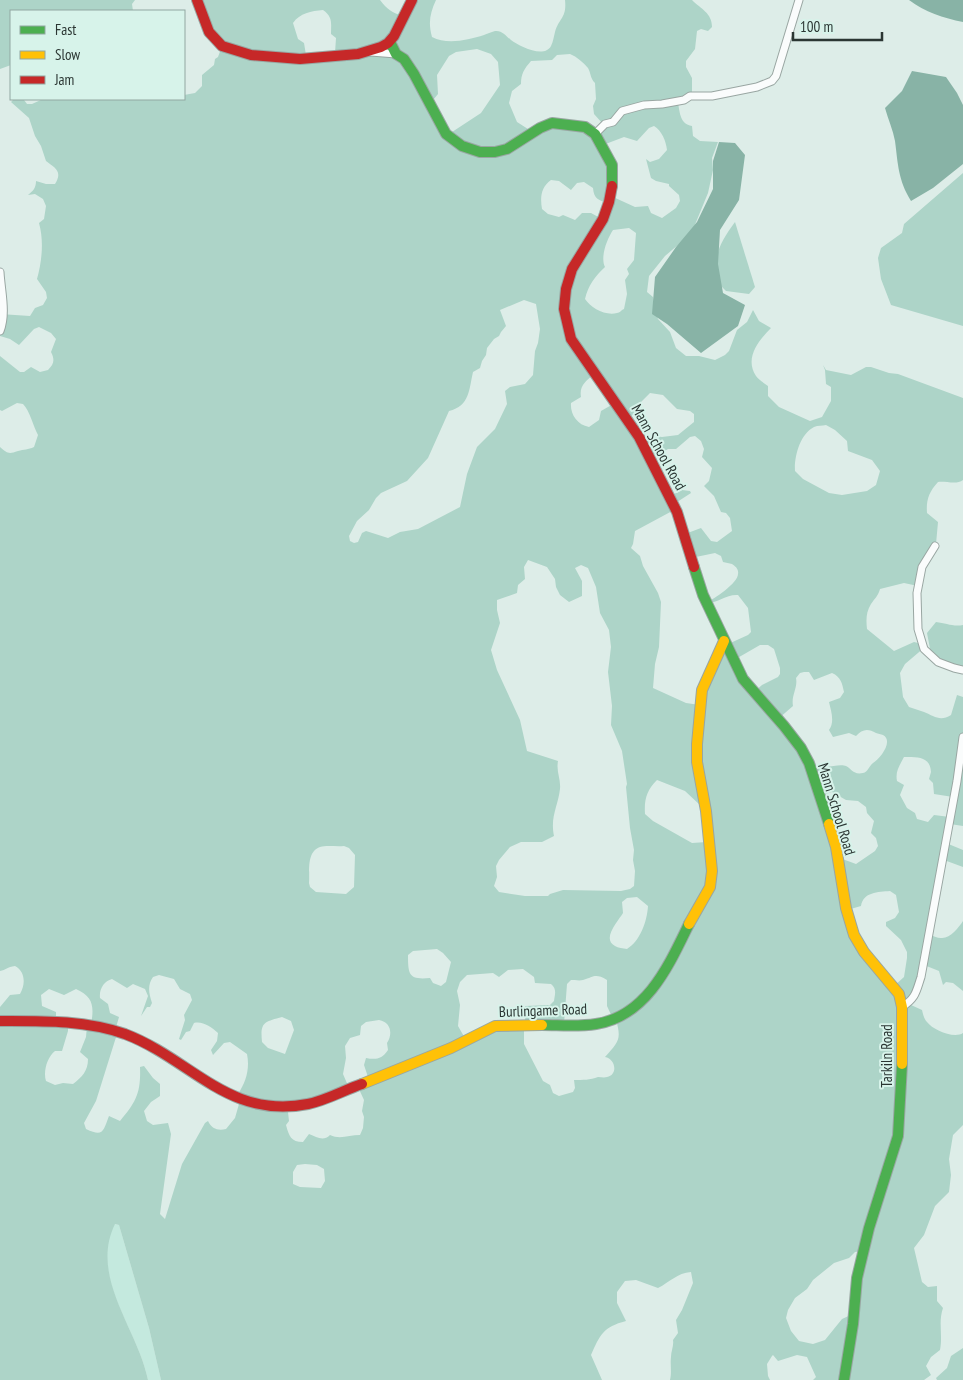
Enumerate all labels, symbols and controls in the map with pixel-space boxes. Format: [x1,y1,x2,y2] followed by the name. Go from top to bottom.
[10,10,185,100] legend
[793,10,882,42] scale bar
[800,17,833,36] text: 100 m
[55,20,76,39] text: Fast
[55,45,80,64] text: Slow
[54,70,74,89] text: Jam
[628,401,690,493] street label: Mann School Road
[814,761,860,857] street label: Mann School Road
[499,999,587,1021] street label: Burlingame Road
[877,1024,896,1088] street label: Tarkiln Road

